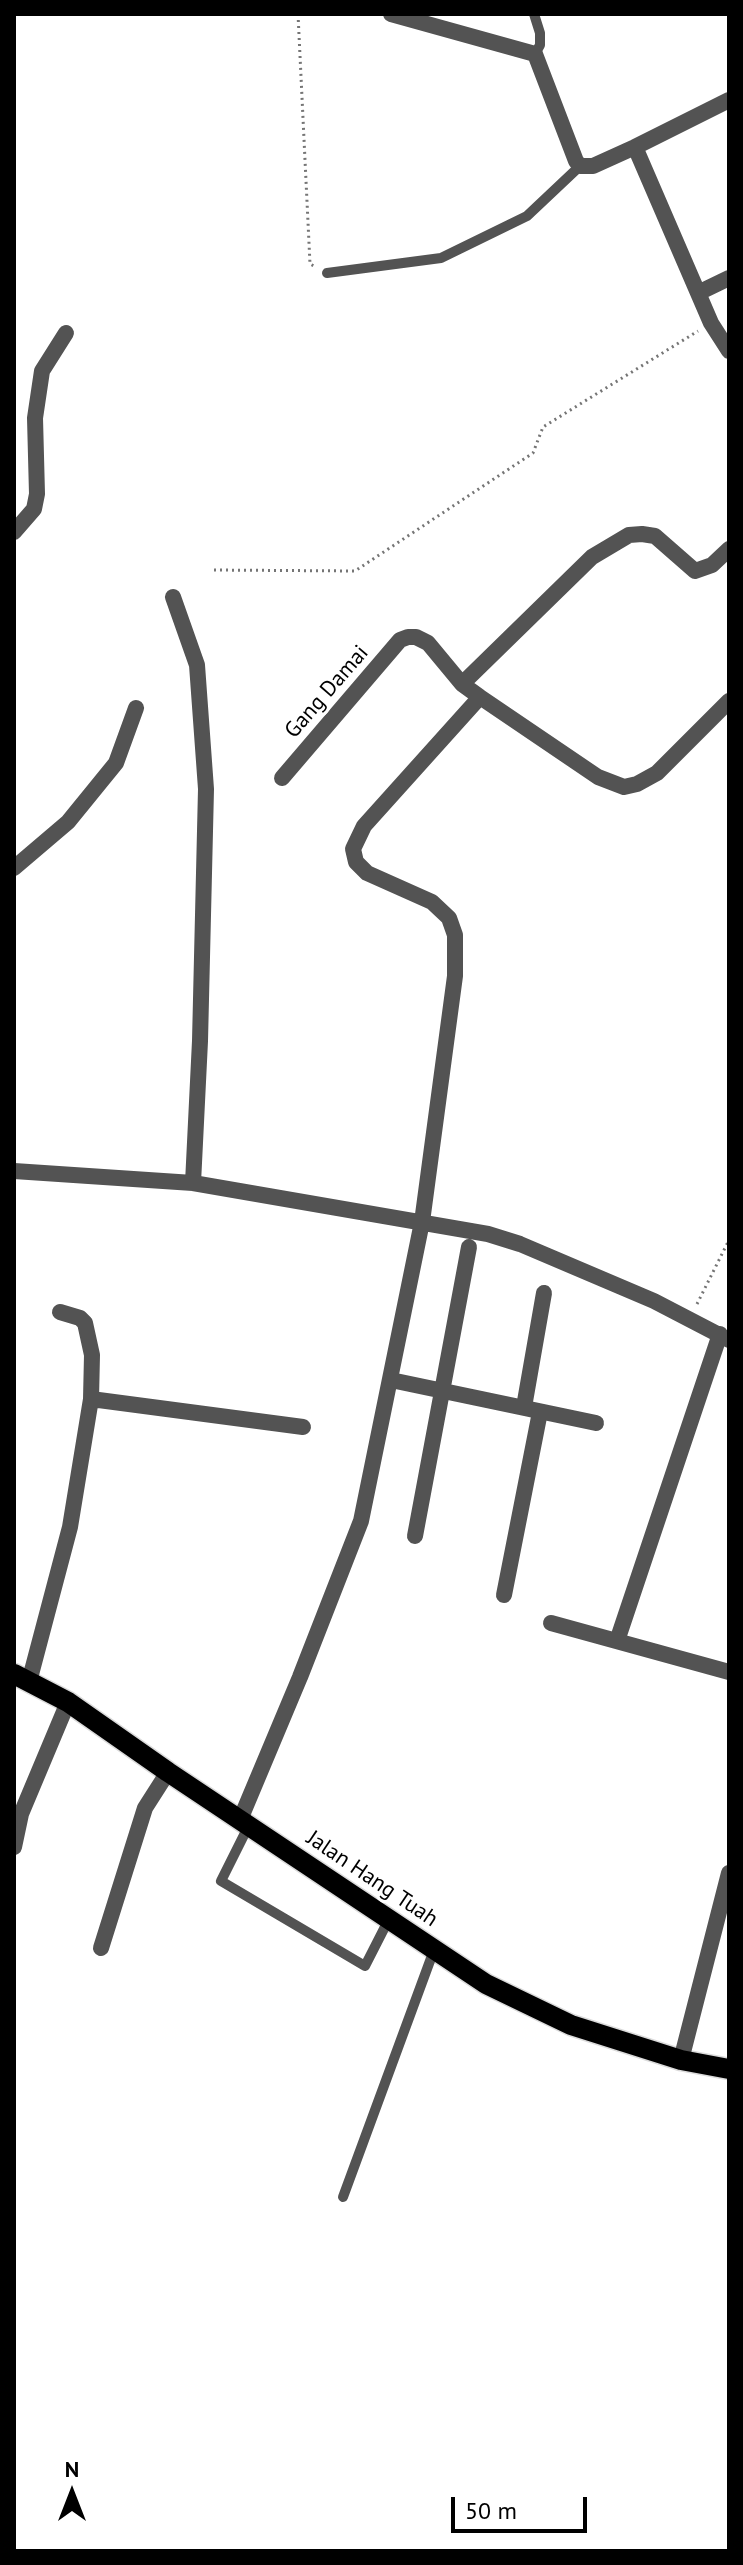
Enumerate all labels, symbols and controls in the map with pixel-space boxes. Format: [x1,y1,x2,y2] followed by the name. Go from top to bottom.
[280,640,374,744] street label: Gang Damai
[301,1825,443,1933] street label: Jalan Hang Tuah
[32,2453,112,2533] north arrow
[65,2455,79,2483] text: N
[455,2481,591,2531] scale bar
[465,2495,517,2526] text: 50 m

